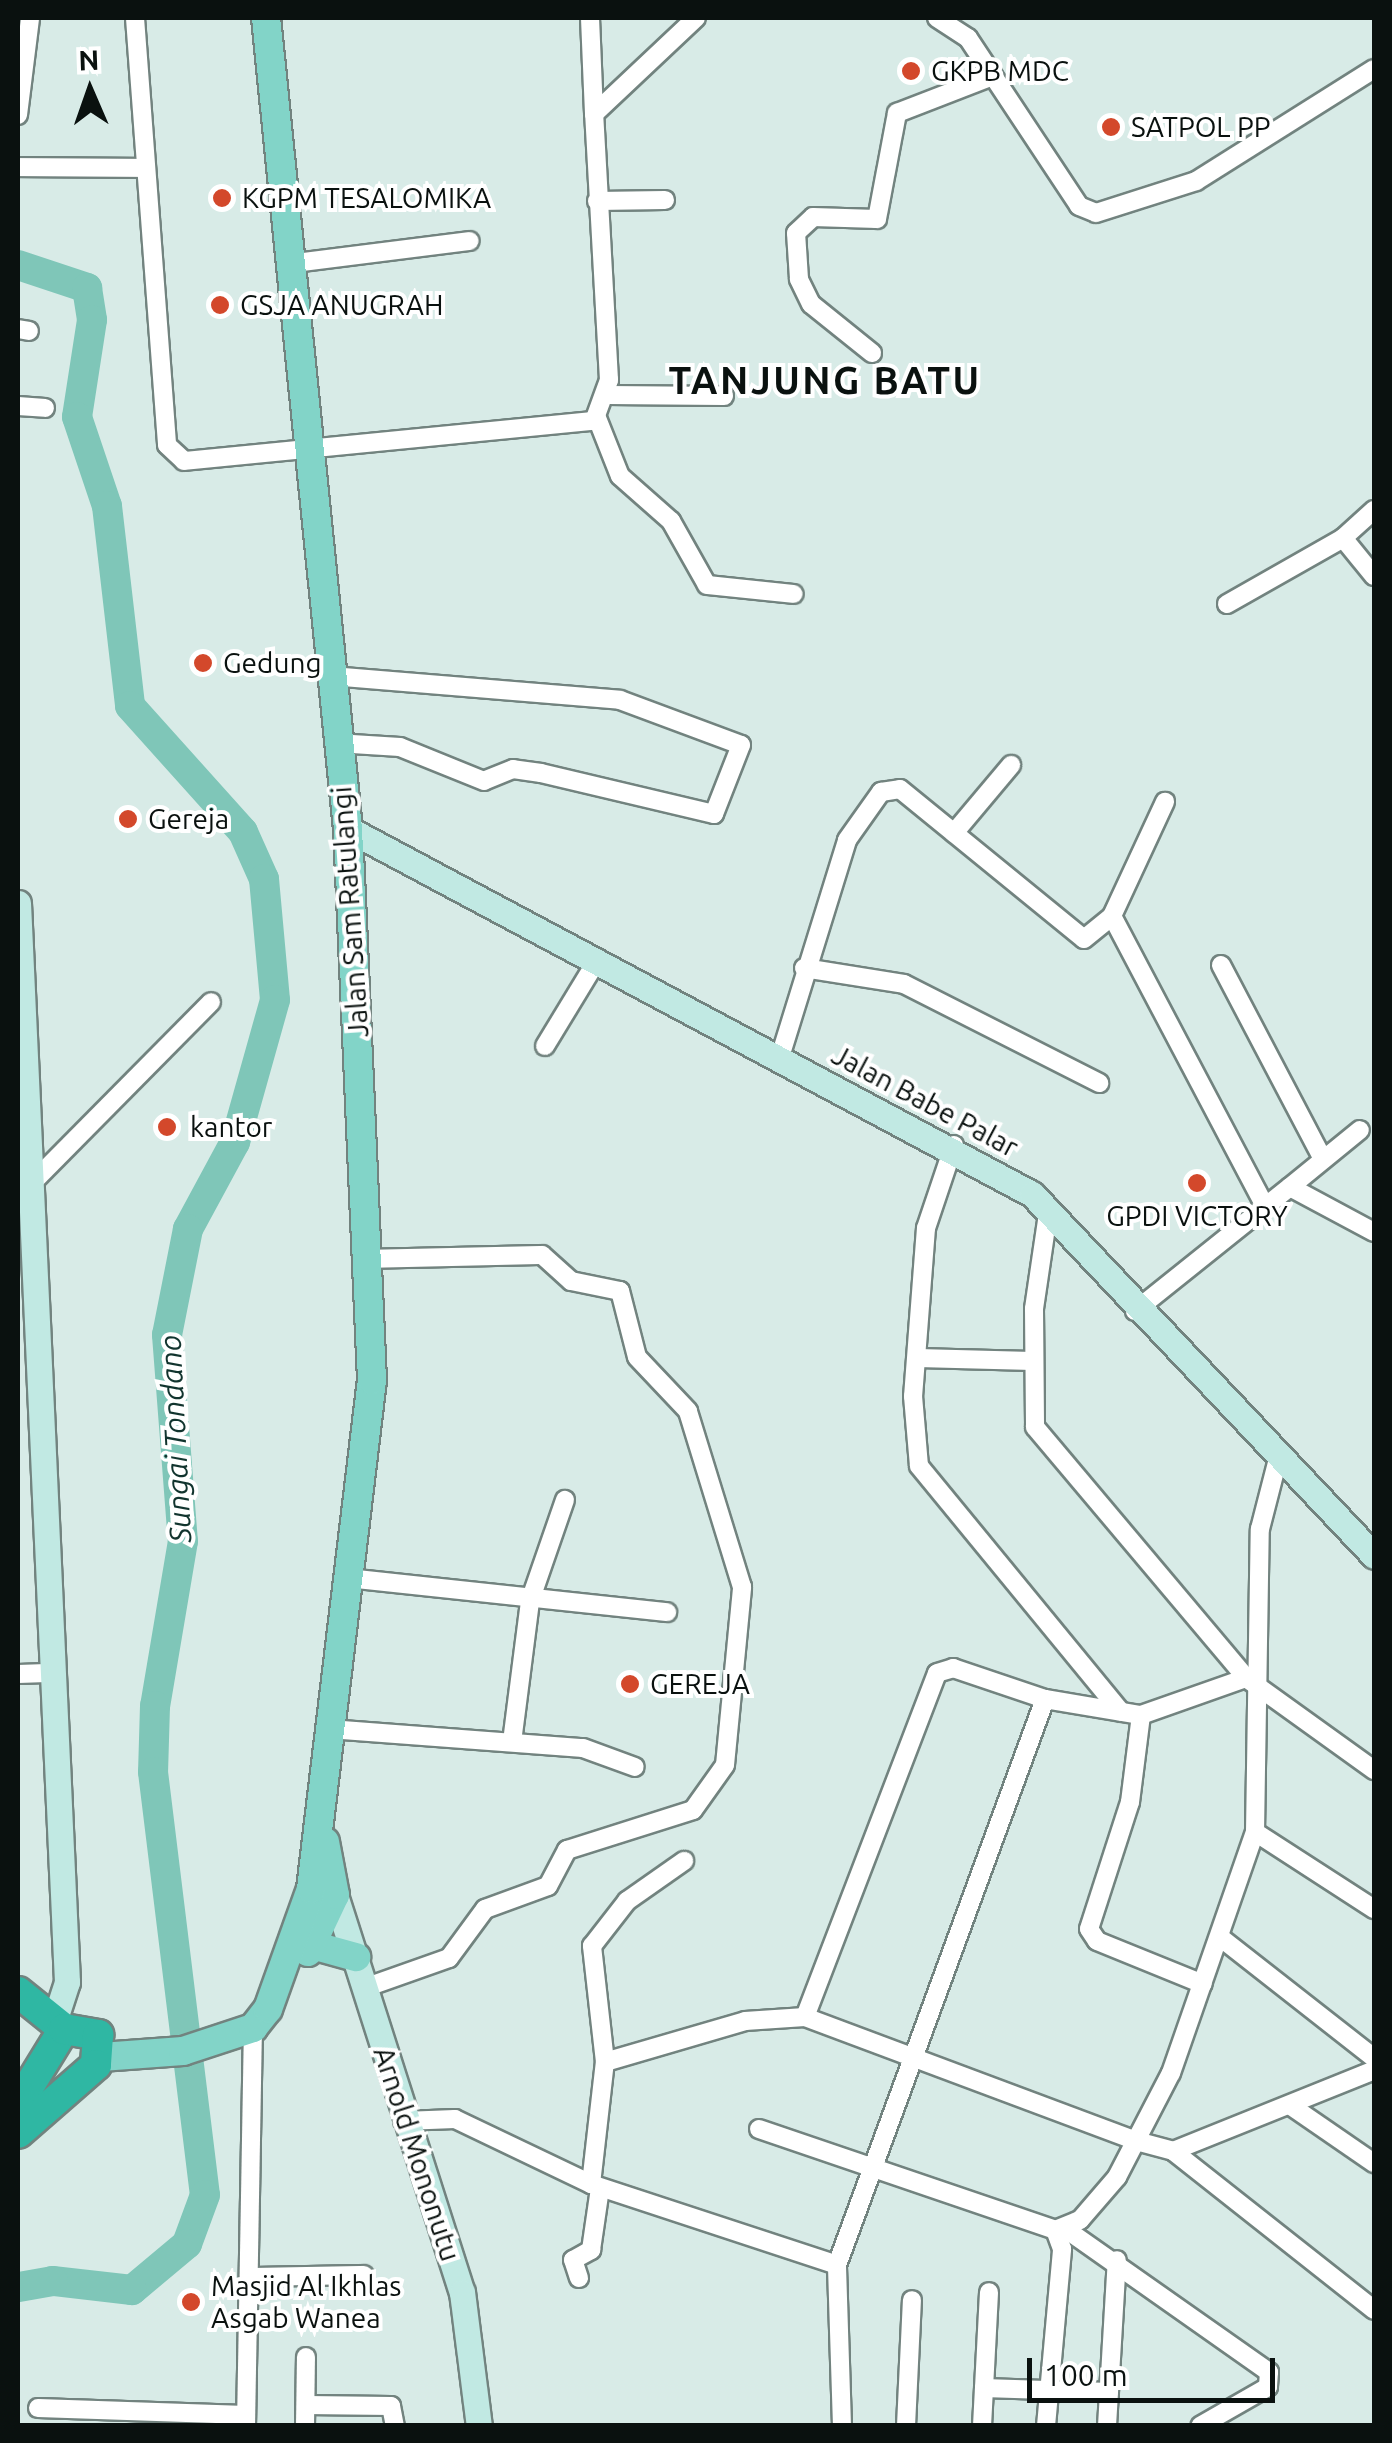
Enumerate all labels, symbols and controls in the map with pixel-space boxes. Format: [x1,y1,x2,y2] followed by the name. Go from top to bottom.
[40,40,140,140] north arrow
[78,44,100,75] text: N
[931,54,1069,88] place label: GKPB MDC
[900,60,922,82] marker: GKPB MDC
[1131,110,1271,144] place label: SATPOL PP
[1100,116,1122,138] marker: SATPOL PP
[242,181,491,215] place label: KGPM TESALOMIKA
[211,187,233,209] marker: KGPM TESALOMIKA
[240,288,443,322] place label: GSJA ANUGRAH
[209,294,231,316] marker: GSJA ANUGRAH
[668,358,982,404] district label: TANJUNG BATU
[223,646,321,680] place label: Gedung
[192,652,214,674] marker: Gedung
[324,785,376,1039] street label: Jalan Sam Ratulangi
[148,802,229,836] place label: Gereja
[117,808,139,830] marker: Gereja
[826,1038,1024,1164] street label: Jalan Babe Palar
[190,1110,272,1144] place label: kantor
[154,1114,180,1140] marker: kantor
[1186,1172,1208,1194] marker: GPDI VICTORY
[1106,1199,1288,1233] place label: GPDI VICTORY
[152,1334,198,1544] water label: Sungai Tondano
[650,1667,750,1701] place label: GEREJA
[619,1673,641,1695] marker: GEREJA
[367,2043,467,2265] street label: Arnold Mononutu
[211,2269,401,2335] place label: Masjid Al Ikhlas Asgab Wanea
[180,2291,202,2313] marker: Masjid Al Ikhlas Asgab Wanea
[1032,2338,1280,2400] scale bar
[1044,2358,1128,2392] text: 100 m

